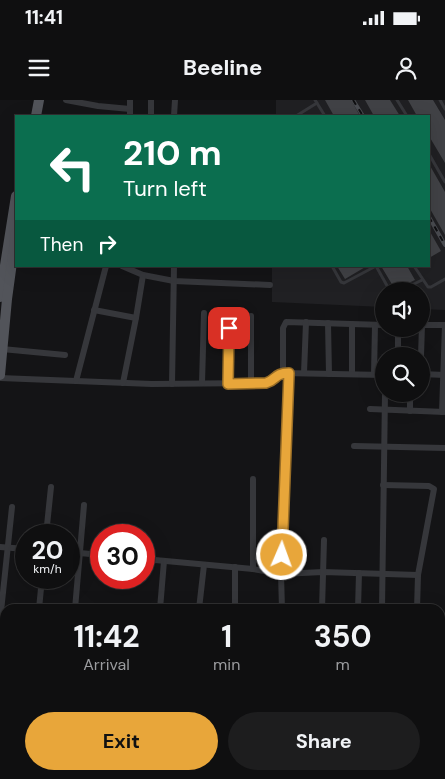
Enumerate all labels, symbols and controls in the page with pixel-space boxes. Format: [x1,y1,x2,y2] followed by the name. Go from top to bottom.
[25,5,63,30] text: 11:41
[183,53,262,82] text: Beeline
[25,54,53,82] icon: menu
[392,54,420,82] icon: person
[123,130,222,176] text: 210 m
[40,135,105,200] icon: left
[123,174,207,203] text: Turn left
[93,230,121,258] icon: right
[40,232,83,257] text: Then
[375,282,430,402] map controls
[375,282,430,337] button: sound
[208,307,250,349] pin
[215,314,243,342] icon: arrive
[375,347,430,402] button: search
[90,524,155,589] speed limit sign: 30
[255,528,307,580] position arrow
[32,534,63,567] text: 20
[33,561,62,577] text: km/h
[73,617,140,656] text: 11:42
[221,617,232,656] text: 1
[314,617,372,656] text: 350
[83,654,130,675] text: Arrival
[213,654,240,675] text: min
[336,654,350,675] text: m
[25,712,218,770] button: Exit
[228,712,420,770] button: Share

